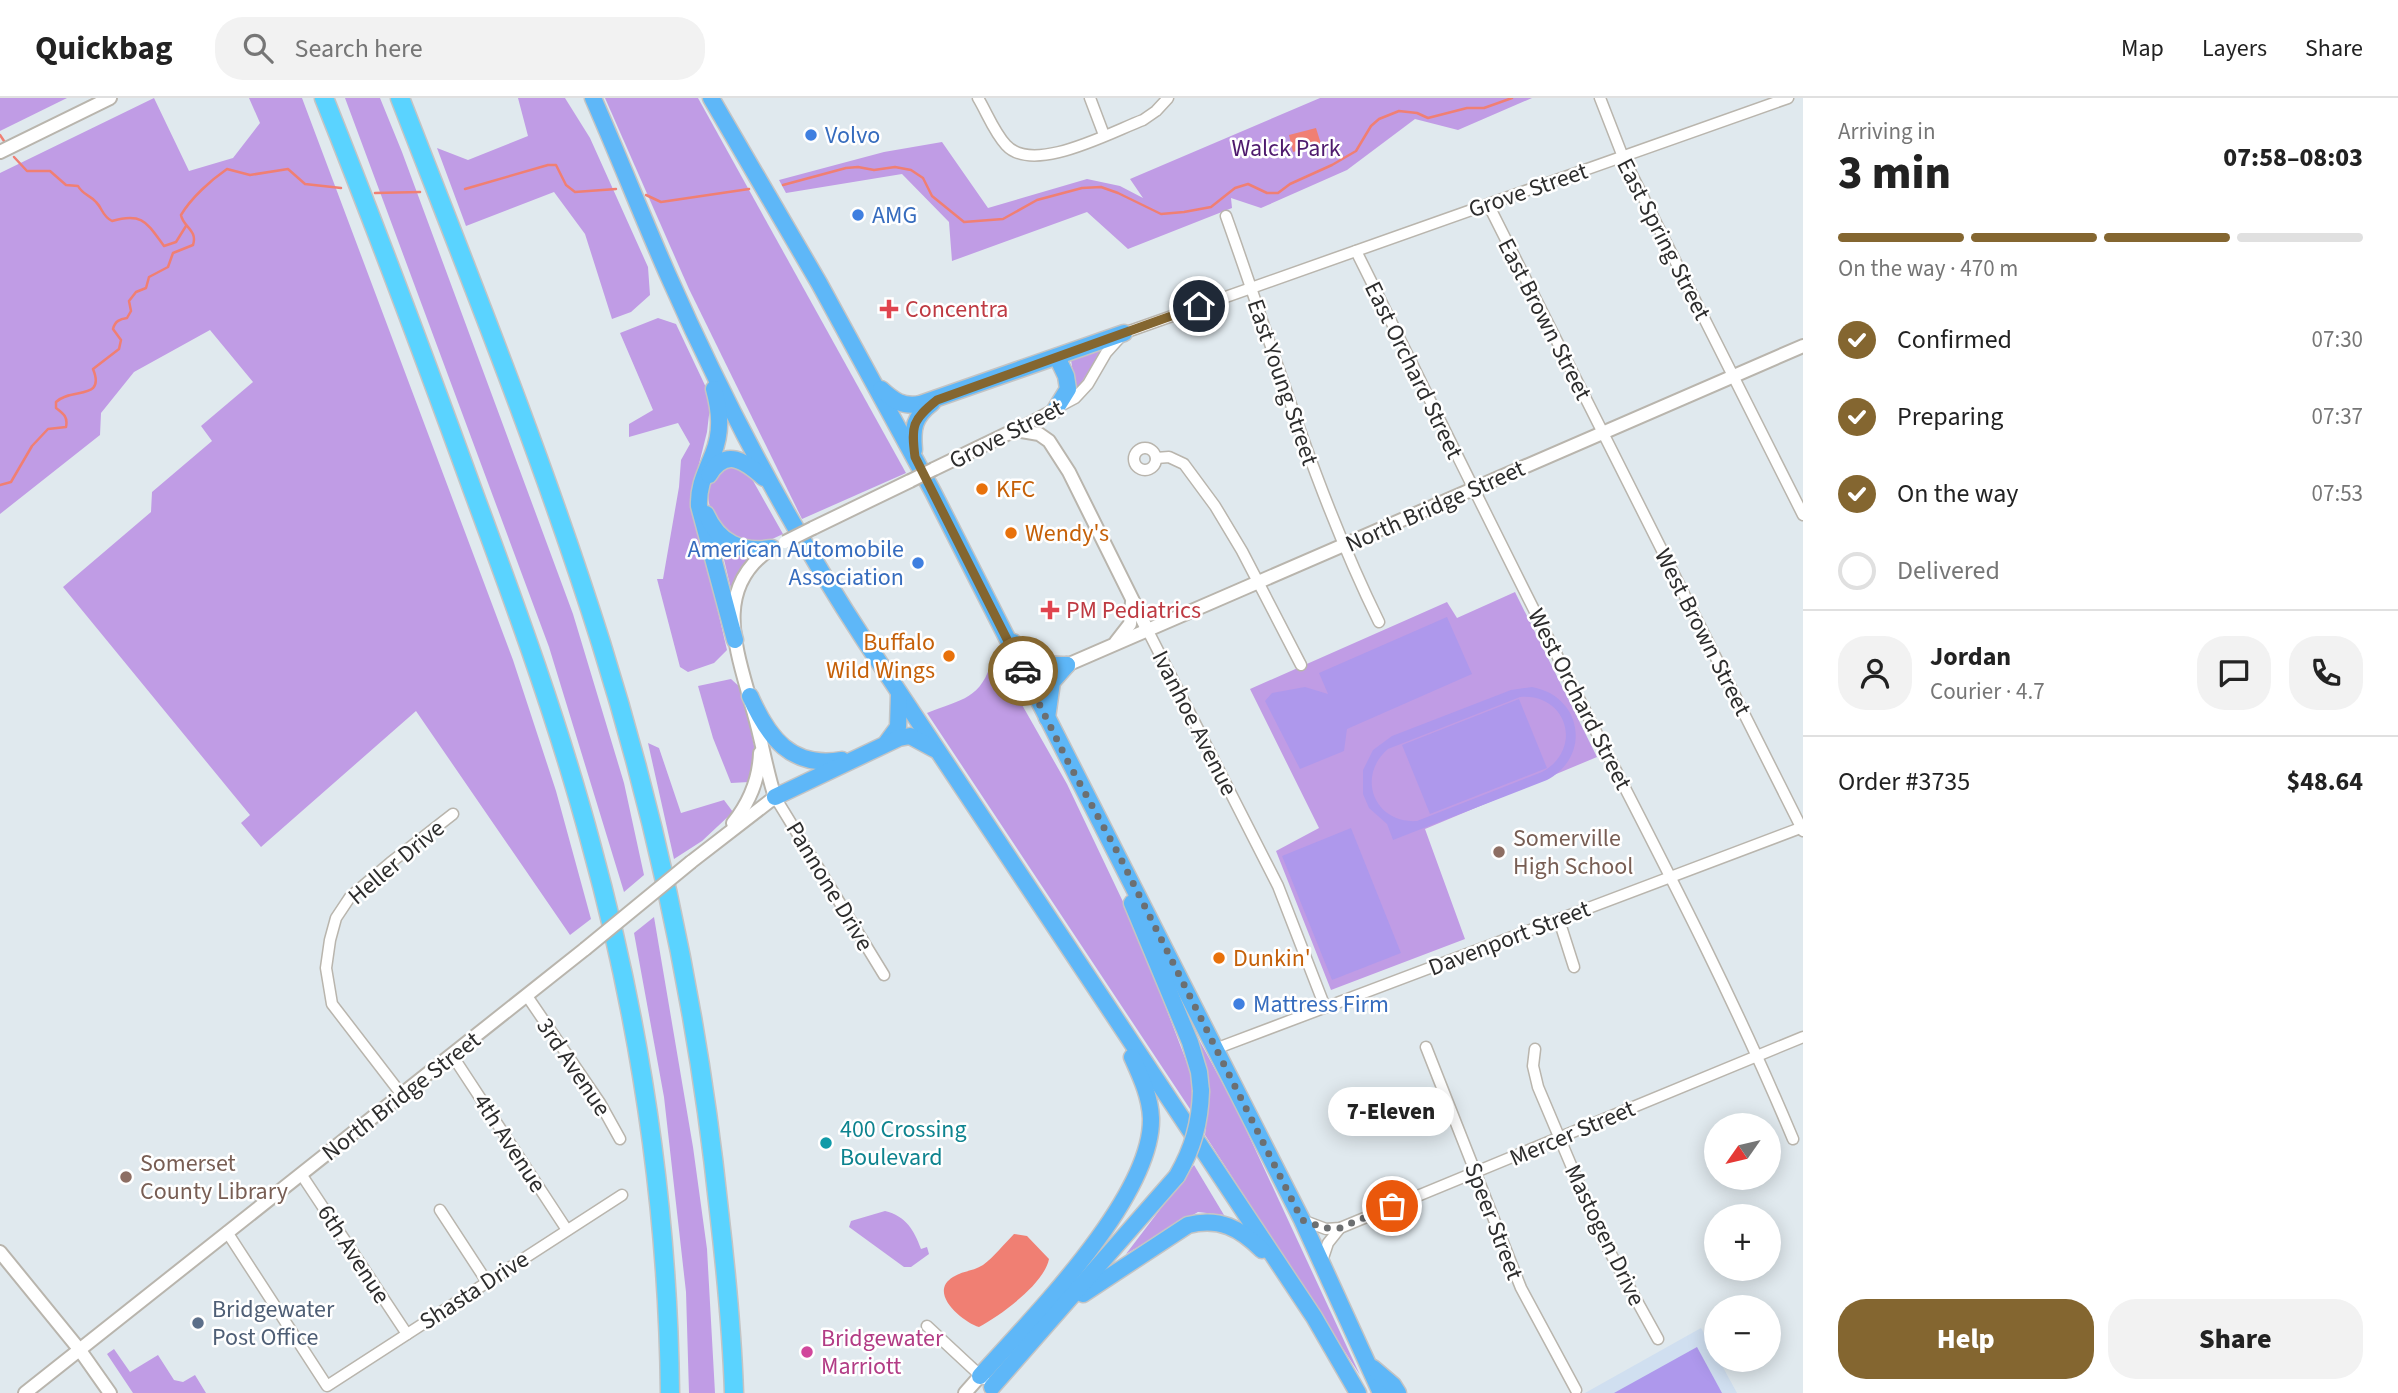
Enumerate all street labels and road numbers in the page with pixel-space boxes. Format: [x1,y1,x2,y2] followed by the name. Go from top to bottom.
[1608,152,1719,326] street label: East Spring Street
[1464,154,1592,227] street label: Grove Street
[1489,232,1600,406] street label: East Brown Street
[1355,276,1472,465] street label: East Orchard Street
[1238,294,1327,470] street label: East Young Street
[943,391,1069,478] street label: Grove Street
[1340,451,1531,562] street label: North Bridge Street
[1645,542,1760,722] street label: West Brown Street
[1519,602,1640,796] street label: West Orchard Street
[1143,644,1246,802] street label: Ivanhoe Avenue
[340,811,452,913] street label: Heller Drive
[777,815,882,958] street label: Pannone Drive
[1423,892,1595,985] street label: Davenport Street
[528,1011,619,1124] street label: 3rd Avenue
[314,1023,488,1170] street label: North Bridge Street
[464,1087,555,1200] street label: 4th Avenue
[1504,1091,1640,1176] street label: Mercer Street
[1455,1157,1532,1285] street label: Speer Street
[1555,1159,1654,1312] street label: Mastogen Drive
[308,1198,399,1311] street label: 6th Avenue
[413,1242,536,1339] street label: Shasta Drive

